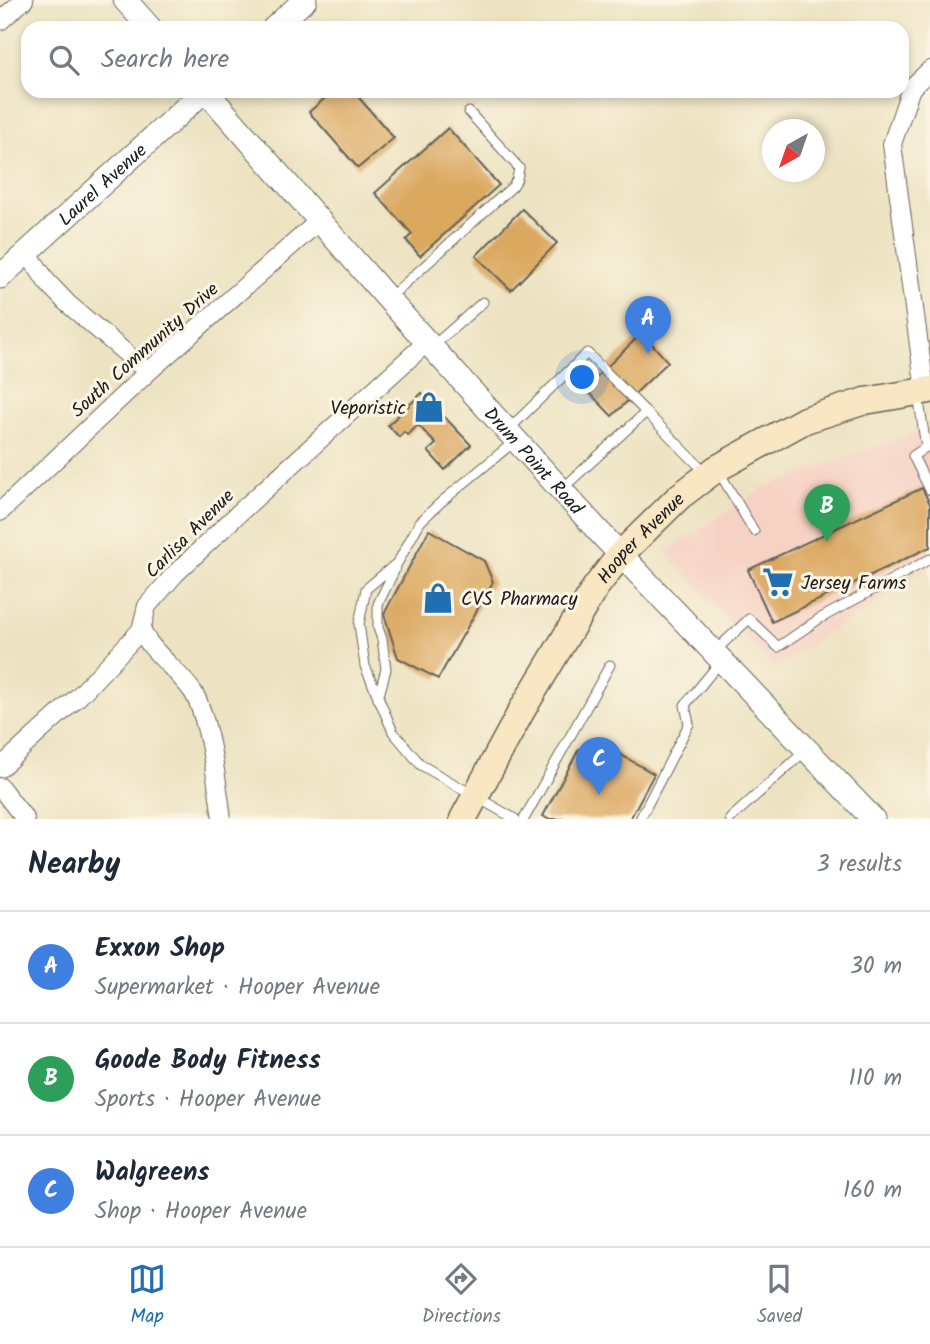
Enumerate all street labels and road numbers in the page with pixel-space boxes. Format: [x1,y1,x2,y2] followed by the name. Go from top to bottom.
[52,137,155,234] street label: Laurel Avenue
[64,275,227,425] street label: South Community Drive
[475,401,590,523] street label: Drum Point Road
[139,482,242,586] street label: Carlisa Avenue
[590,486,693,591] street label: Hooper Avenue

